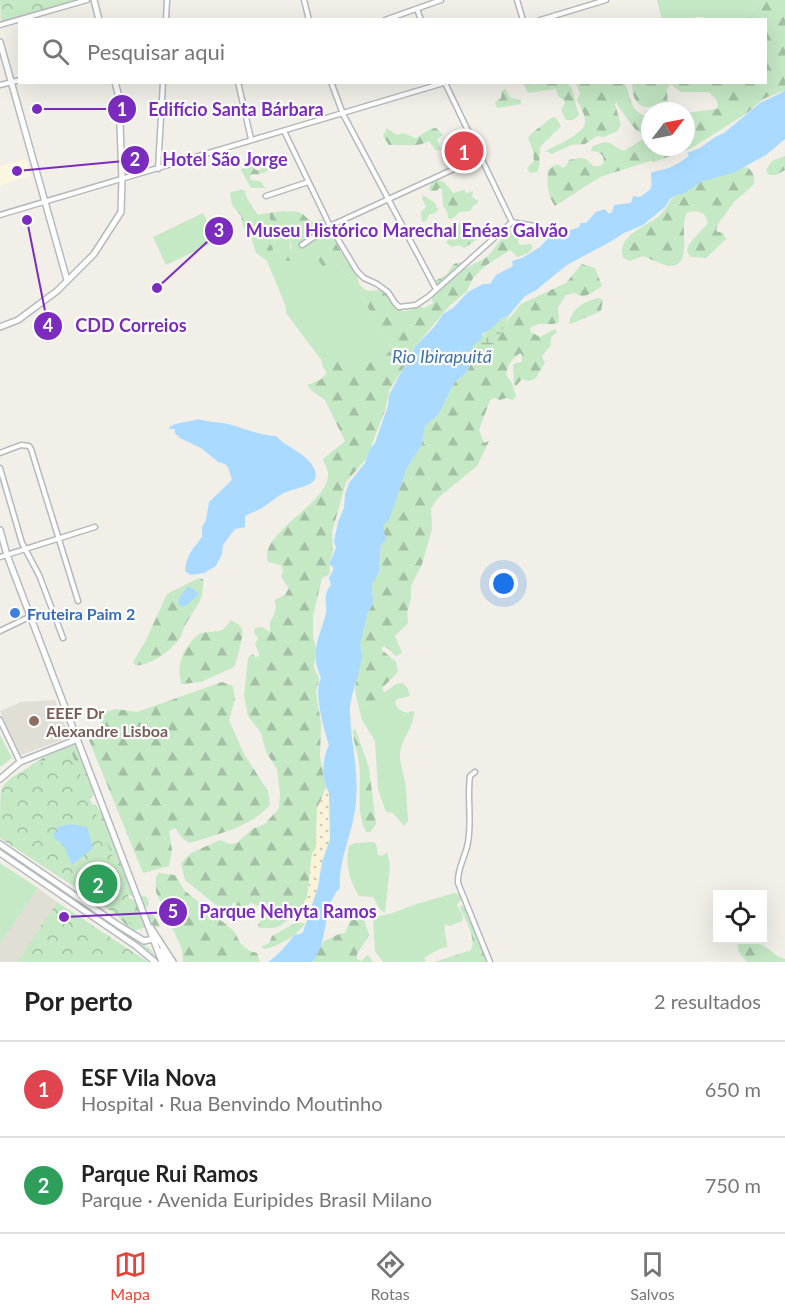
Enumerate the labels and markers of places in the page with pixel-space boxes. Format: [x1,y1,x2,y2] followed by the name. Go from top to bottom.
[107,91,336,127] callout: Edifício Santa Bárbara
[444,128,484,174] pin: 1
[120,142,300,178] callout: Hotel São Jorge
[204,213,580,249] callout: Museu Histórico Marechal Enéas Galvão
[33,308,198,344] callout: CDD Correios
[27,604,135,623] place label: Fruteira Paim 2
[8,606,22,620] marker: Fruteira Paim 2
[45,703,168,740] place label: EEEF Dr Alexandre Lisboa
[27,714,41,728] marker: EEEF Dr Alexandre Lisboa
[78,862,118,906] pin: 2
[158,894,389,930] callout: Parque Nehyta Ramos

